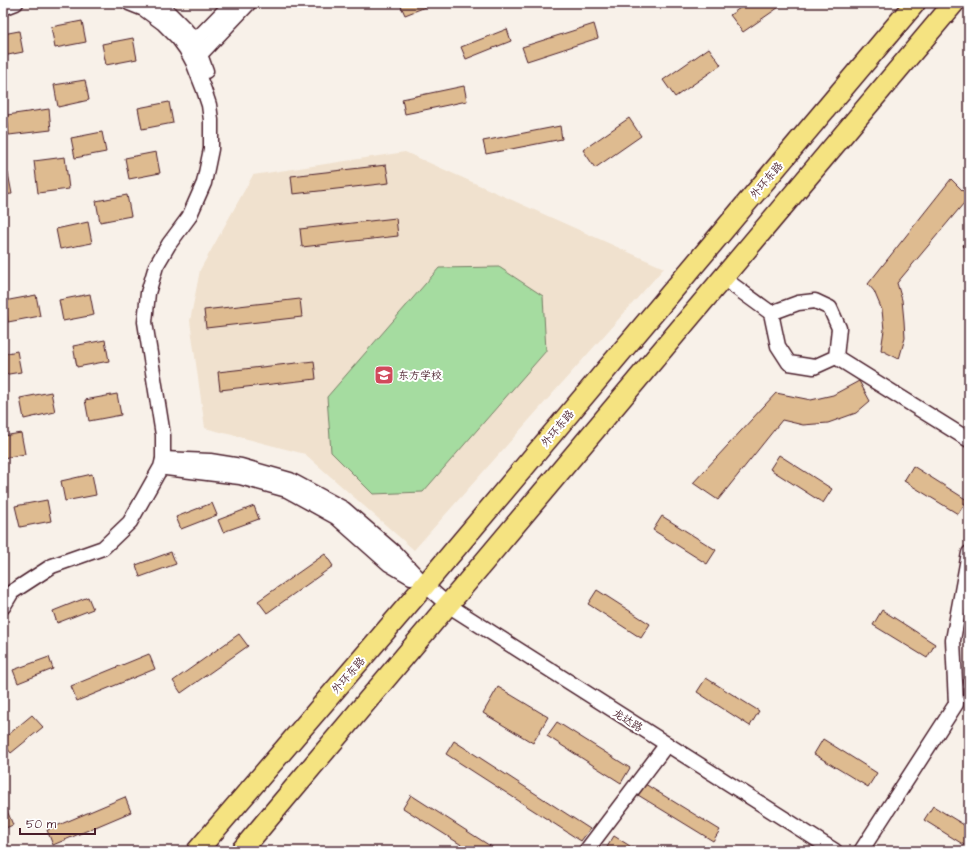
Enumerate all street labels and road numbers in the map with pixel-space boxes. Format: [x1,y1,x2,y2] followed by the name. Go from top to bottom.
[746,159,786,202] street label: 外环东路
[537,407,577,450] street label: 外环东路
[328,654,368,697] street label: 外环东路
[610,705,646,736] street label: 龙达路

